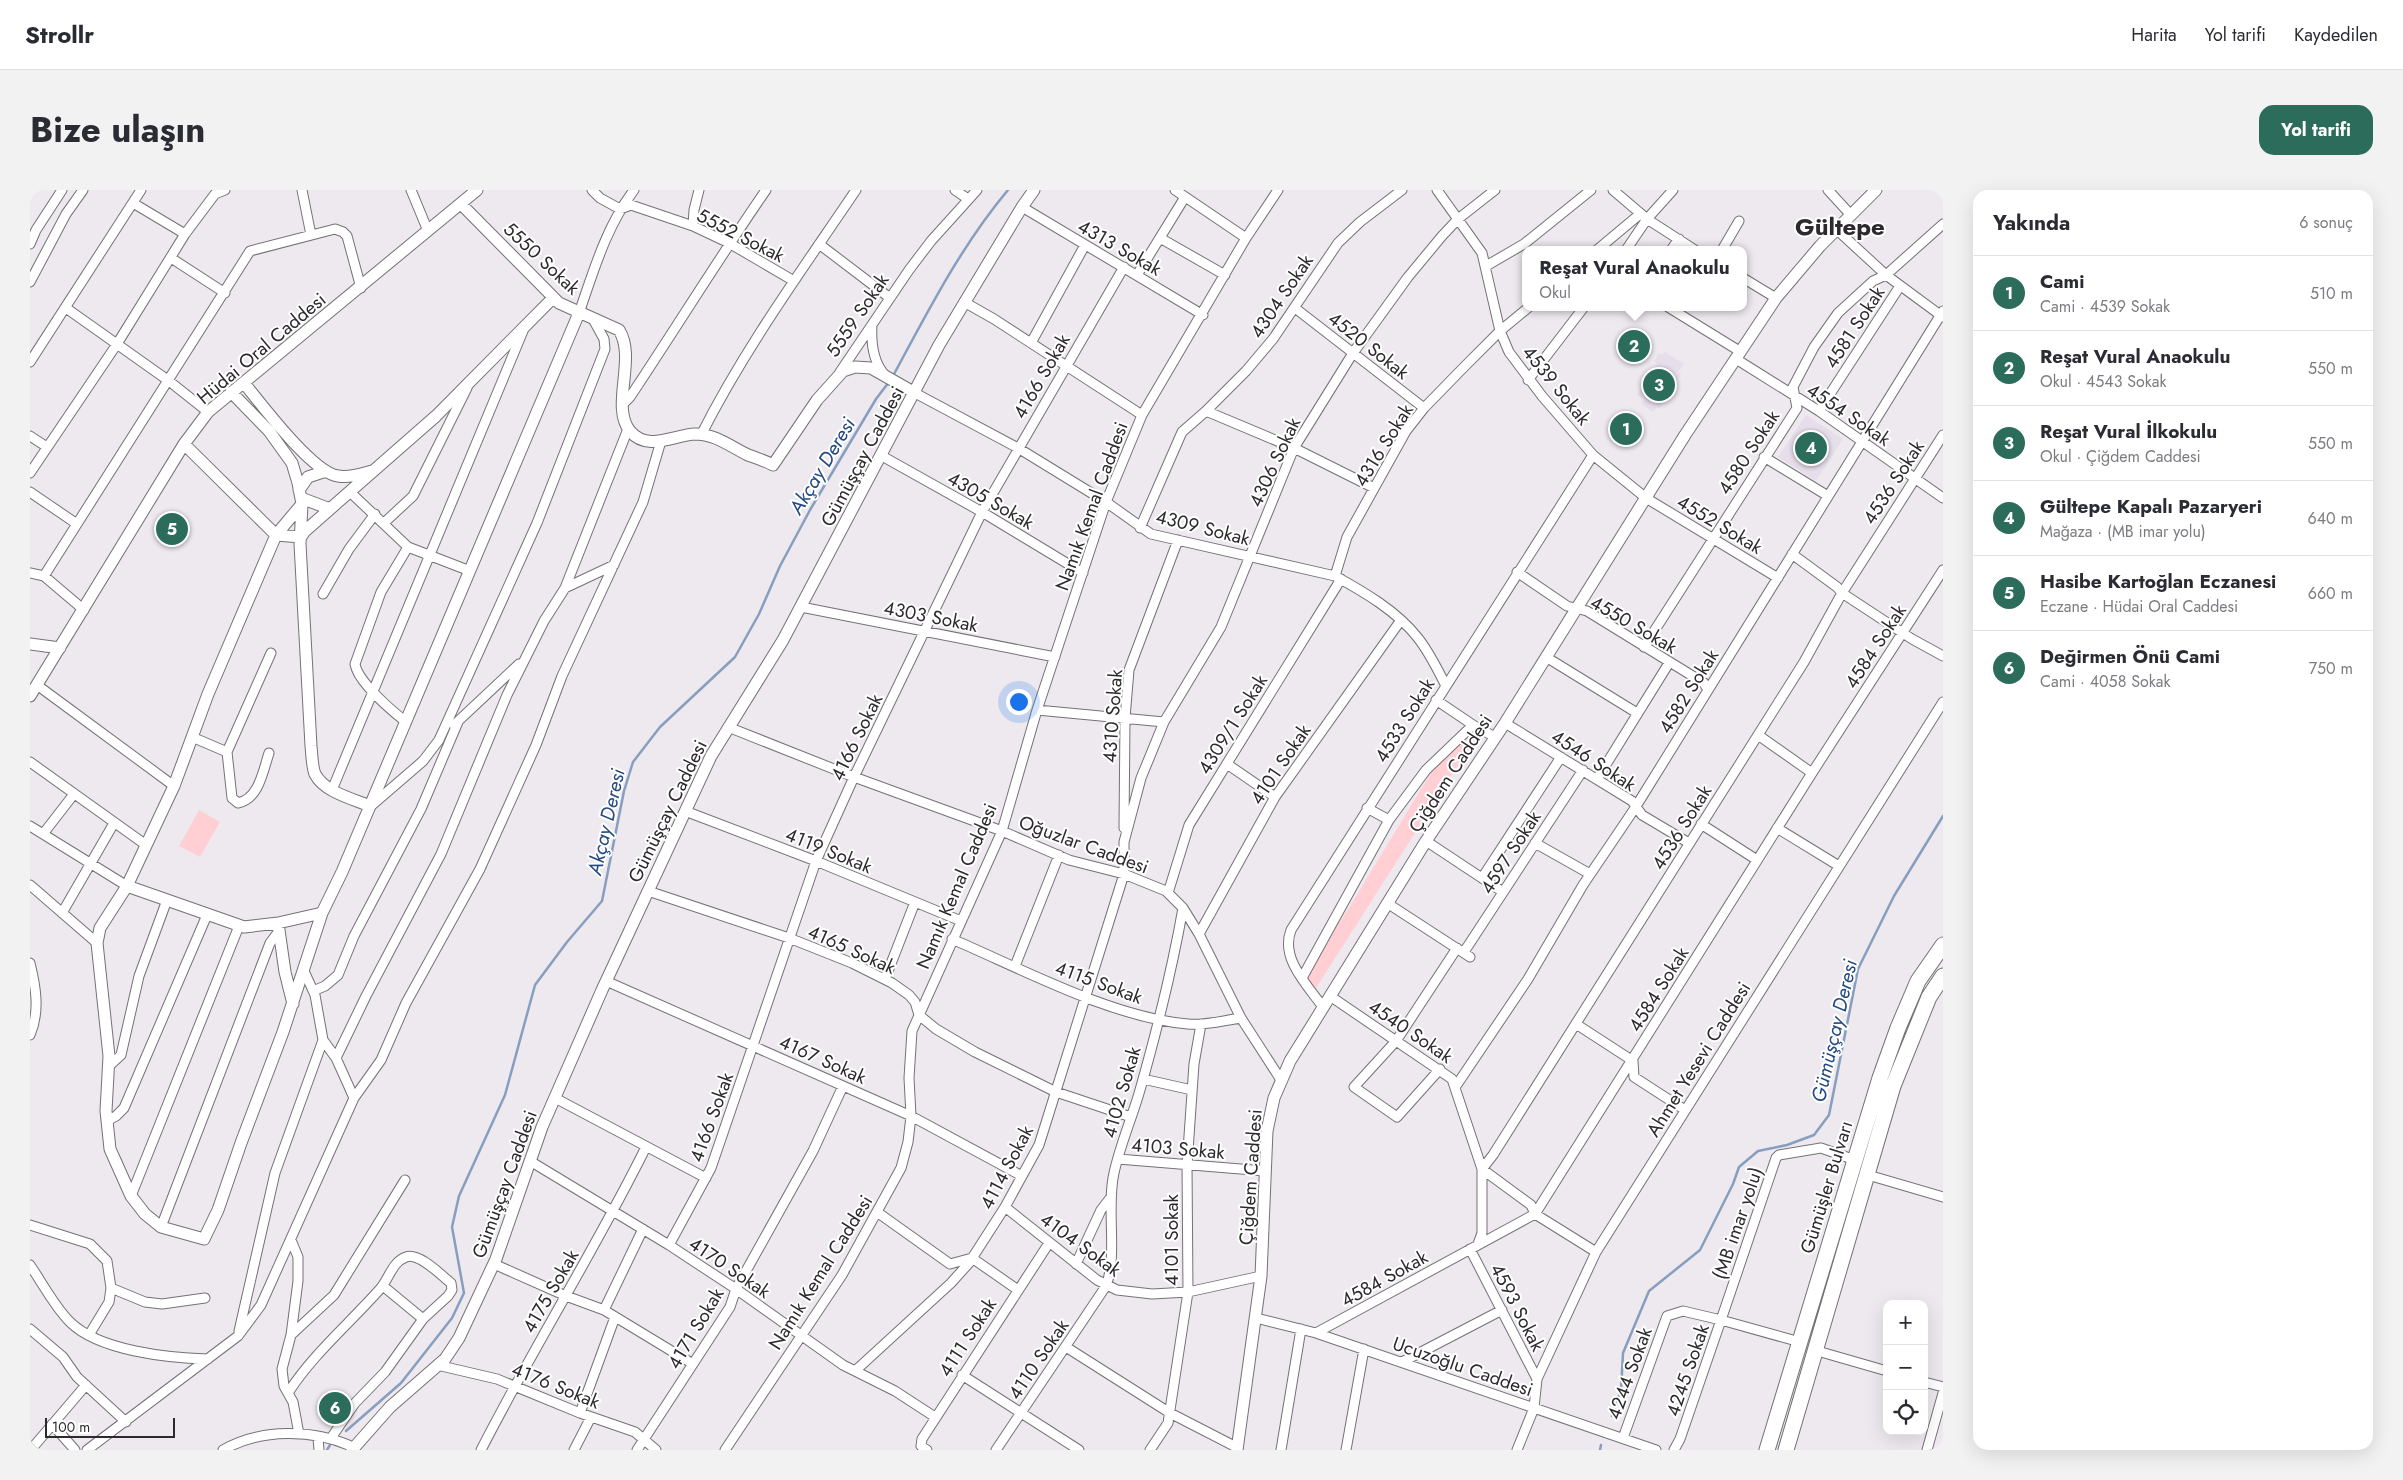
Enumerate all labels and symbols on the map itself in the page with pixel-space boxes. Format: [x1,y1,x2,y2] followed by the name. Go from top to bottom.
[692,202,790,269] street label: 5552 Sokak
[1795,209,1885,244] district label: Gültepe
[1073,213,1167,283] street label: 4313 Sokak
[497,216,586,301] street label: 5550 Sokak
[1243,248,1320,344] street label: 4304 Sokak
[820,268,896,362] street label: 5559 Sokak
[1818,280,1891,374] street label: 4581 Sokak
[191,286,332,411] street label: Hüdai Oral Caddesi
[1322,305,1415,386] street label: 4520 Sokak
[1618,327,1650,365] pin: 2
[1006,328,1077,424] street label: 4166 Sokak
[1516,340,1598,431] street label: 4539 Sokak
[1643,366,1675,404] pin: 3
[1803,378,1895,450] street label: 4554 Sokak
[814,381,911,531] street label: Gümüşçay Caddesi
[1347,398,1420,492] street label: 4316 Sokak
[1711,404,1786,500] street label: 4580 Sokak
[1610,410,1642,448] pin: 1
[782,412,863,521] water label: Akçay Deresi
[1242,412,1307,511] street label: 4306 Sokak
[1048,418,1135,594] street label: Namık Kemal Caddesi
[1795,429,1827,467] pin: 4
[1856,434,1931,530] street label: 4536 Sokak
[942,465,1040,536] street label: 4305 Sokak
[1672,488,1768,561] street label: 4552 Sokak
[1153,503,1253,552] street label: 4309 Sokak
[156,510,188,548] pin: 5
[1585,589,1683,661] street label: 4550 Sokak
[881,594,981,639] street label: 4303 Sokak
[1838,598,1913,694] street label: 4584 Sokak
[1652,643,1725,739] street label: 4582 Sokak
[1096,668,1129,764] street label: 4310 Sokak
[1191,669,1274,779] street label: 4309/1 Sokak
[1368,672,1441,768] street label: 4533 Sokak
[824,689,889,785] street label: 4166 Sokak
[1006,689,1032,715] your location
[1402,709,1499,838] street label: Çiğdem Caddesi
[1244,718,1318,810] street label: 4101 Sokak
[1546,723,1642,798] street label: 4546 Sokak
[621,735,714,887] street label: Gümüşçay Caddesi
[580,765,633,879] water label: Akçay Deresi
[1645,779,1719,875] street label: 4536 Sokak
[909,799,1004,973] street label: Namık Kemal Caddesi
[1473,805,1548,899] street label: 4597 Sokak
[1015,808,1153,880] street label: Oğuzlar Caddesi
[781,821,877,880] street label: 4119 Sokak
[804,918,901,981] street label: 4165 Sokak
[1622,941,1696,1037] street label: 4584 Sokak
[1051,954,1147,1011] street label: 4115 Sokak
[1804,956,1865,1105] water label: Gümüşçay Deresi
[1640,977,1757,1142] street label: Ahmet Yesevi Caddesi
[1363,993,1459,1070] street label: 4540 Sokak
[775,1028,871,1091] street label: 4167 Sokak
[1096,1043,1148,1141] street label: 4102 Sokak
[683,1068,740,1166] street label: 4166 Sokak
[465,1106,544,1262] street label: Gümüşçay Caddesi
[1232,1108,1269,1246] street label: Çiğdem Caddesi
[1793,1117,1859,1257] street label: Gümüşler Bulvarı
[973,1120,1040,1214] street label: 4114 Sokak
[1130,1131,1226,1166] street label: 4103 Sokak
[1706,1163,1769,1283] street label: (MB imar yolu)
[762,1190,879,1355] street label: Namık Kemal Caddesi
[1158,1193,1185,1286] street label: 4101 Sokak
[1035,1206,1127,1283] street label: 4104 Sokak
[683,1230,776,1305] street label: 4170 Sokak
[1336,1243,1433,1313] street label: 4584 Sokak
[516,1244,586,1338] street label: 4175 Sokak
[1484,1259,1552,1356] street label: 4593 Sokak
[661,1282,731,1374] street label: 4171 Sokak
[932,1292,1003,1382] street label: 4111 Sokak
[1002,1313,1076,1405] street label: 4110 Sokak
[1659,1320,1716,1420] street label: 4245 Sokak
[1600,1323,1659,1423] street label: 4244 Sokak
[1389,1330,1537,1403] street label: Ucuzoğlu Caddesi
[508,1356,605,1416] street label: 4176 Sokak
[319,1389,351,1427] pin: 6
[45,1415,175,1438] scale bar

